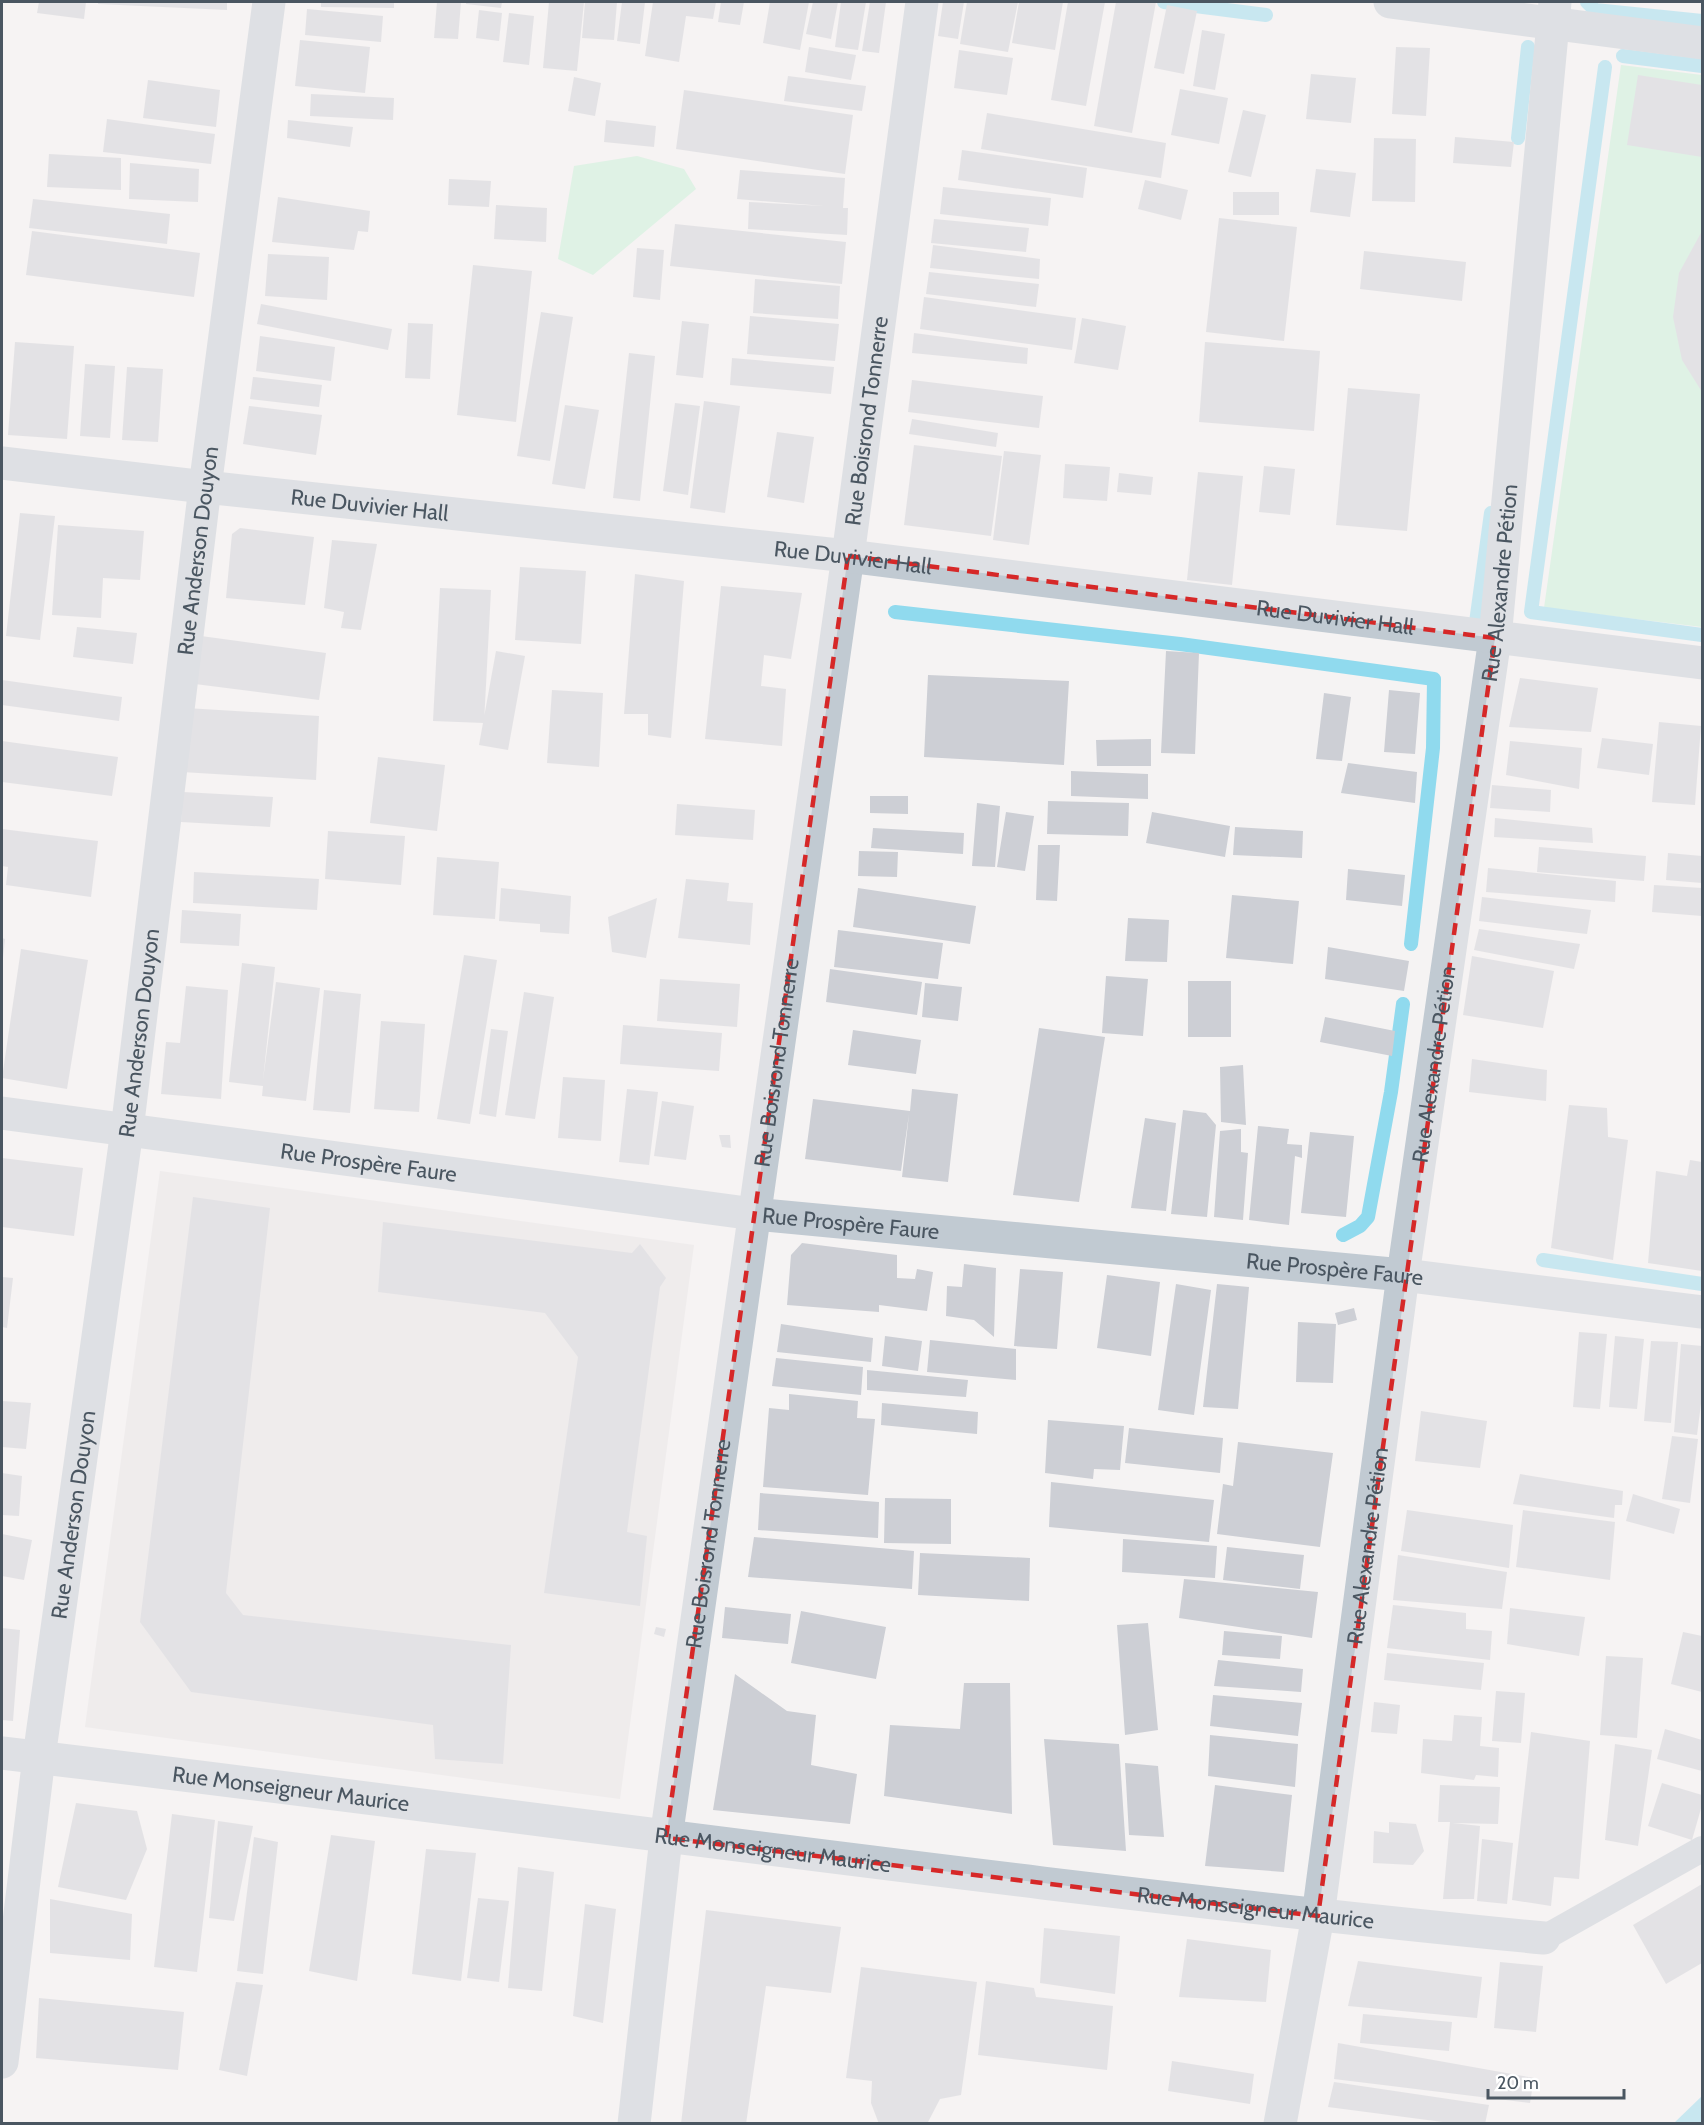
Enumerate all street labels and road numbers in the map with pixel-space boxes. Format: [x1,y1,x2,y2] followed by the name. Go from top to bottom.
[839,315,894,527] street label: Rue Boisrond Tonnerre
[172,445,224,657] street label: Rue Anderson Douyon
[289,483,451,527] street label: Rue Duvivier Hall
[1476,483,1523,684] street label: Rue Alexandre Pétion
[773,535,934,580] street label: Rue Duvivier Hall
[1255,594,1416,641] street label: Rue Duvivier Hall
[113,927,165,1139] street label: Rue Anderson Douyon
[748,956,805,1169] street label: Rue Boisrond Tonnerre
[1406,964,1462,1165] street label: Rue Alexandre Pétion
[279,1138,459,1188] street label: Rue Prospère Faure
[761,1202,941,1245] street label: Rue Prospère Faure
[1245,1247,1425,1291] street label: Rue Prospère Faure
[46,1409,102,1621] street label: Rue Anderson Douyon
[680,1437,736,1650] street label: Rue Boisrond Tonnerre
[1341,1445,1394,1646] street label: Rue Alexandre Pétion
[171,1761,411,1817] street label: Rue Monseigneur Maurice
[653,1822,893,1878] street label: Rue Monseigneur Maurice
[1135,1881,1375,1935] street label: Rue Monseigneur Maurice

